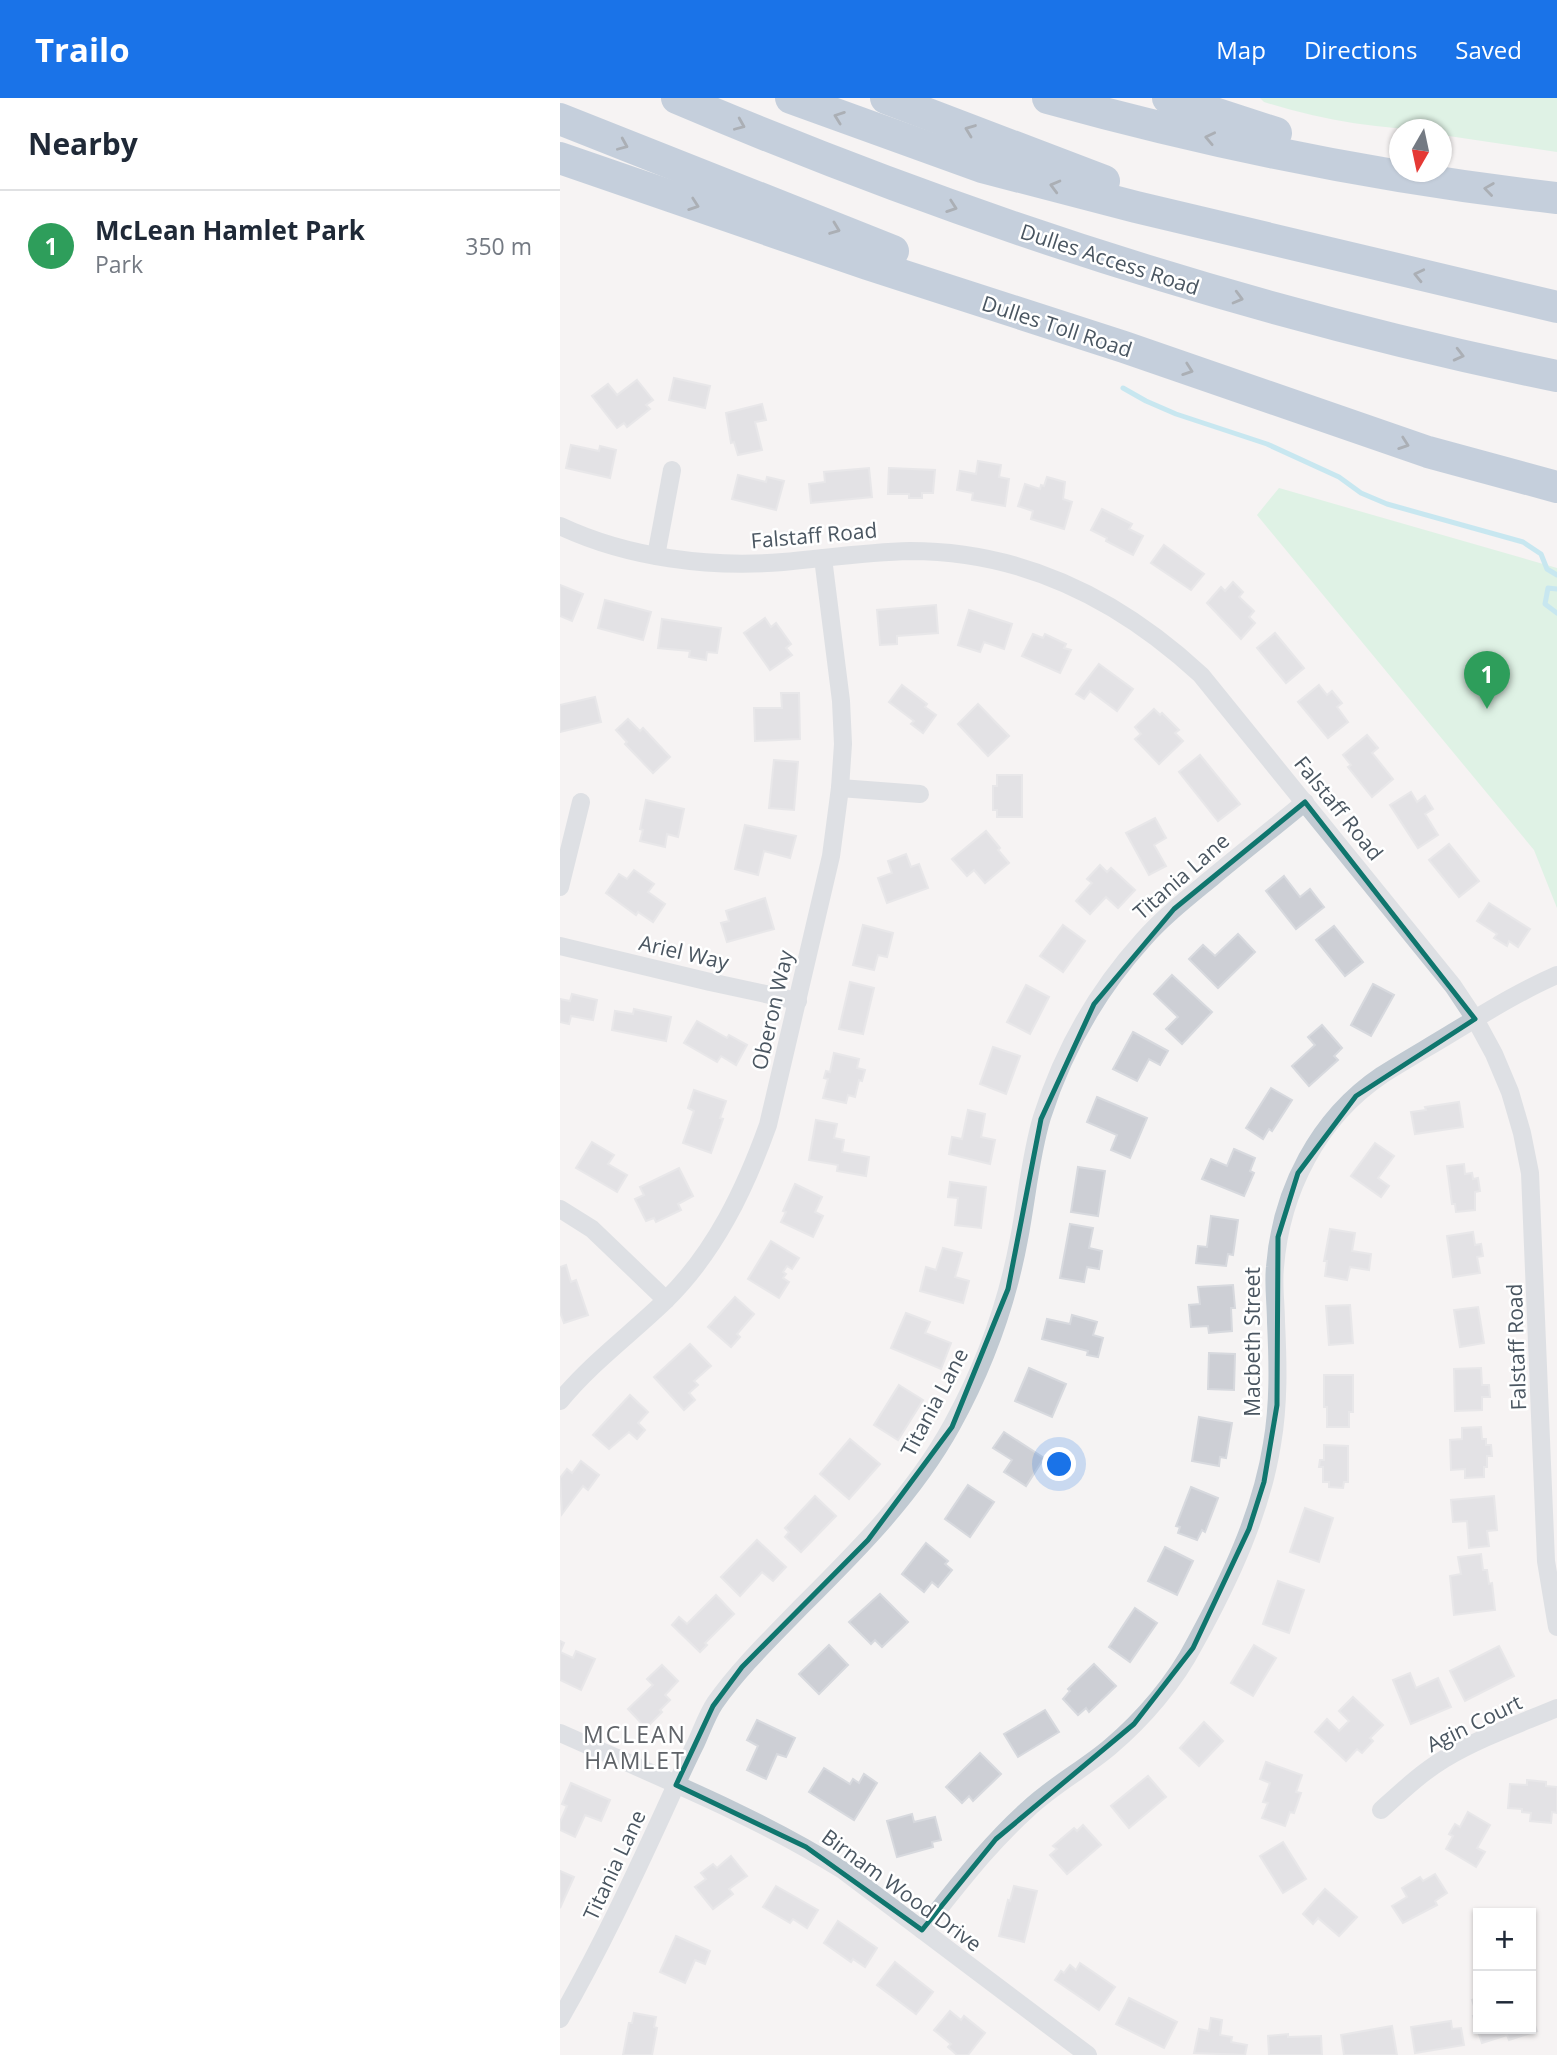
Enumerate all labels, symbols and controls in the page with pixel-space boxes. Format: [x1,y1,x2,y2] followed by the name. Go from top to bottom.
[35,27,130,72] text: Trailo
[1216,33,1266,66] text: Map
[1304,33,1417,66] text: Directions
[1455,33,1522,66] text: Saved
[833,111,845,125] one-way arrow
[733,116,745,130] one-way arrow
[1389,119,1452,182] north arrow
[28,123,138,164] text: Nearby
[964,125,976,139] one-way arrow
[1204,131,1216,146] one-way arrow
[616,137,628,151] one-way arrow
[1049,180,1061,195] one-way arrow
[1483,182,1495,197] one-way arrow
[687,197,699,211] one-way arrow
[945,199,957,213] one-way arrow
[95,212,365,248] text: McLean Hamlet Park
[1017,217,1203,301] street label: Dulles Access Road
[828,220,840,234] one-way arrow
[44,230,58,262] text: 1
[465,230,532,262] text: 350 m
[95,248,143,280] text: Park
[1413,269,1425,283] one-way arrow
[978,289,1136,363] street label: Dulles Toll Road
[1232,290,1244,305] one-way arrow
[1452,347,1464,361] one-way arrow
[1182,362,1194,376] one-way arrow
[1397,436,1409,450] one-way arrow
[750,516,878,554] street label: Falstaff Road
[1464,651,1510,709] pin: 1
[1288,750,1390,866] street label: Falstaff Road
[1127,827,1235,925] street label: Titania Lane
[636,928,732,976] street label: Ariel Way
[745,947,799,1073] street label: Oberon Way
[1238,1267,1266,1417] street label: Macbeth Street
[1500,1283,1532,1411] street label: Falstaff Road
[894,1343,974,1461] street label: Titania Lane
[1042,1447,1076,1481] your location
[1422,1688,1526,1758] street label: Agin Court
[583,1718,687,1776] district label: MCLEAN HAMLET
[576,1805,652,1925] street label: Titania Lane
[816,1822,988,1958] street label: Birnam Wood Drive
[1473,1908,1536,2034] map controls
[1473,1908,1536,1971] button: +
[1473,1971,1536,2034] button: −

